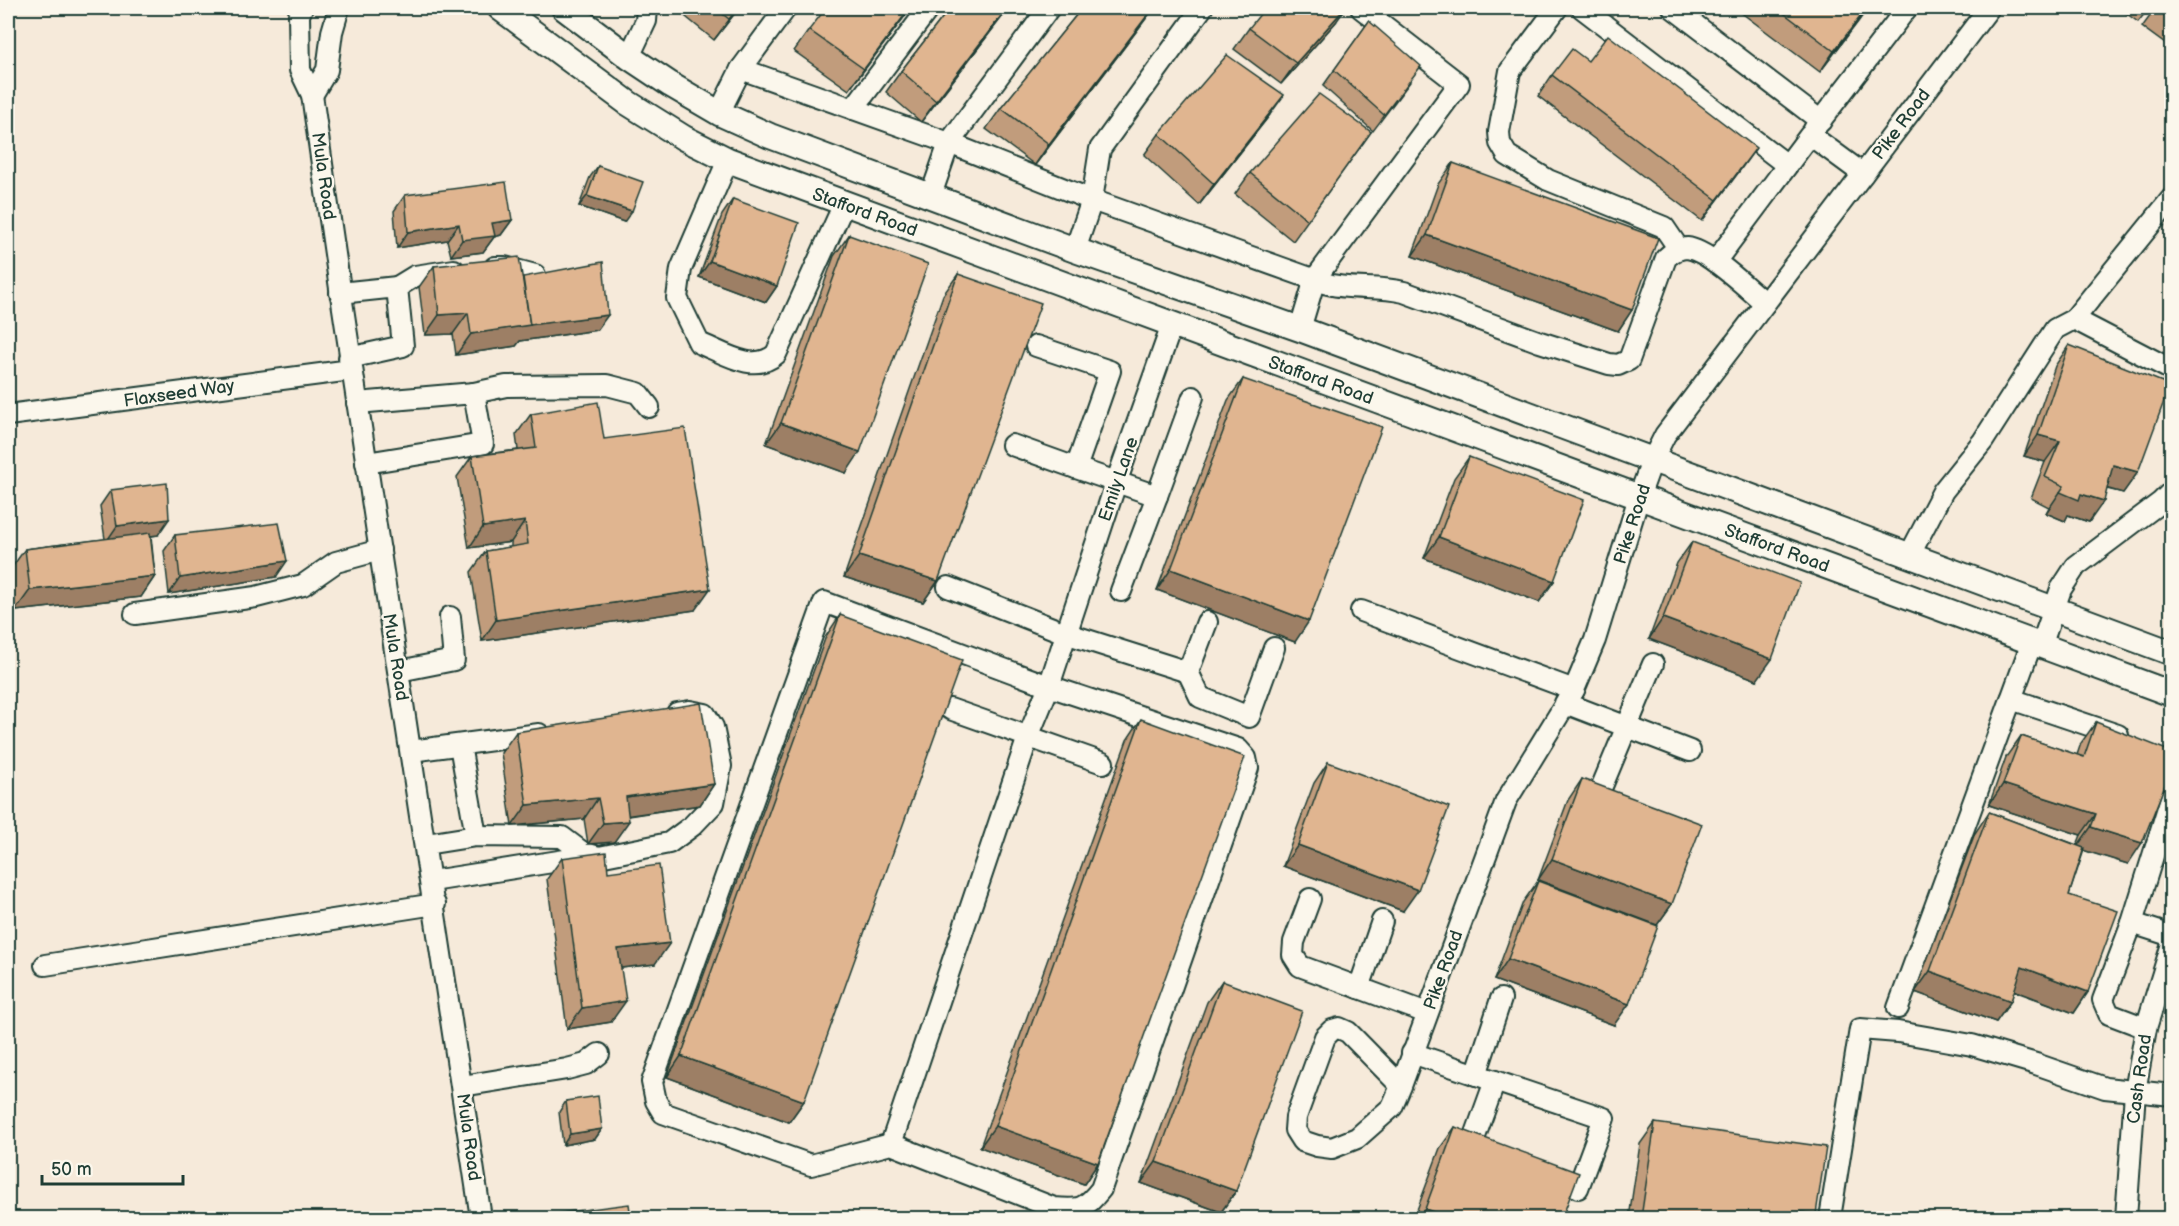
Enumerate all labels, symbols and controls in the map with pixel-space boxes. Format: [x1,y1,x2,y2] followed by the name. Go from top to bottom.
[1868,85,1935,164] street label: Pike Road
[307,131,340,221] street label: Mula Road
[809,184,920,241] street label: Stafford Road
[1265,352,1376,409] street label: Stafford Road
[122,375,237,412] street label: Flaxseed Way
[1094,434,1143,524] street label: Emily Lane
[1610,481,1655,567] street label: Pike Road
[1721,520,1832,577] street label: Stafford Road
[378,612,413,702] street label: Mula Road
[1419,928,1468,1013] street label: Pike Road
[2123,1033,2156,1125] street label: Cash Road
[452,1092,485,1182] street label: Mula Road
[42,1148,183,1186] scale bar
[51,1159,92,1180] text: 50 m

